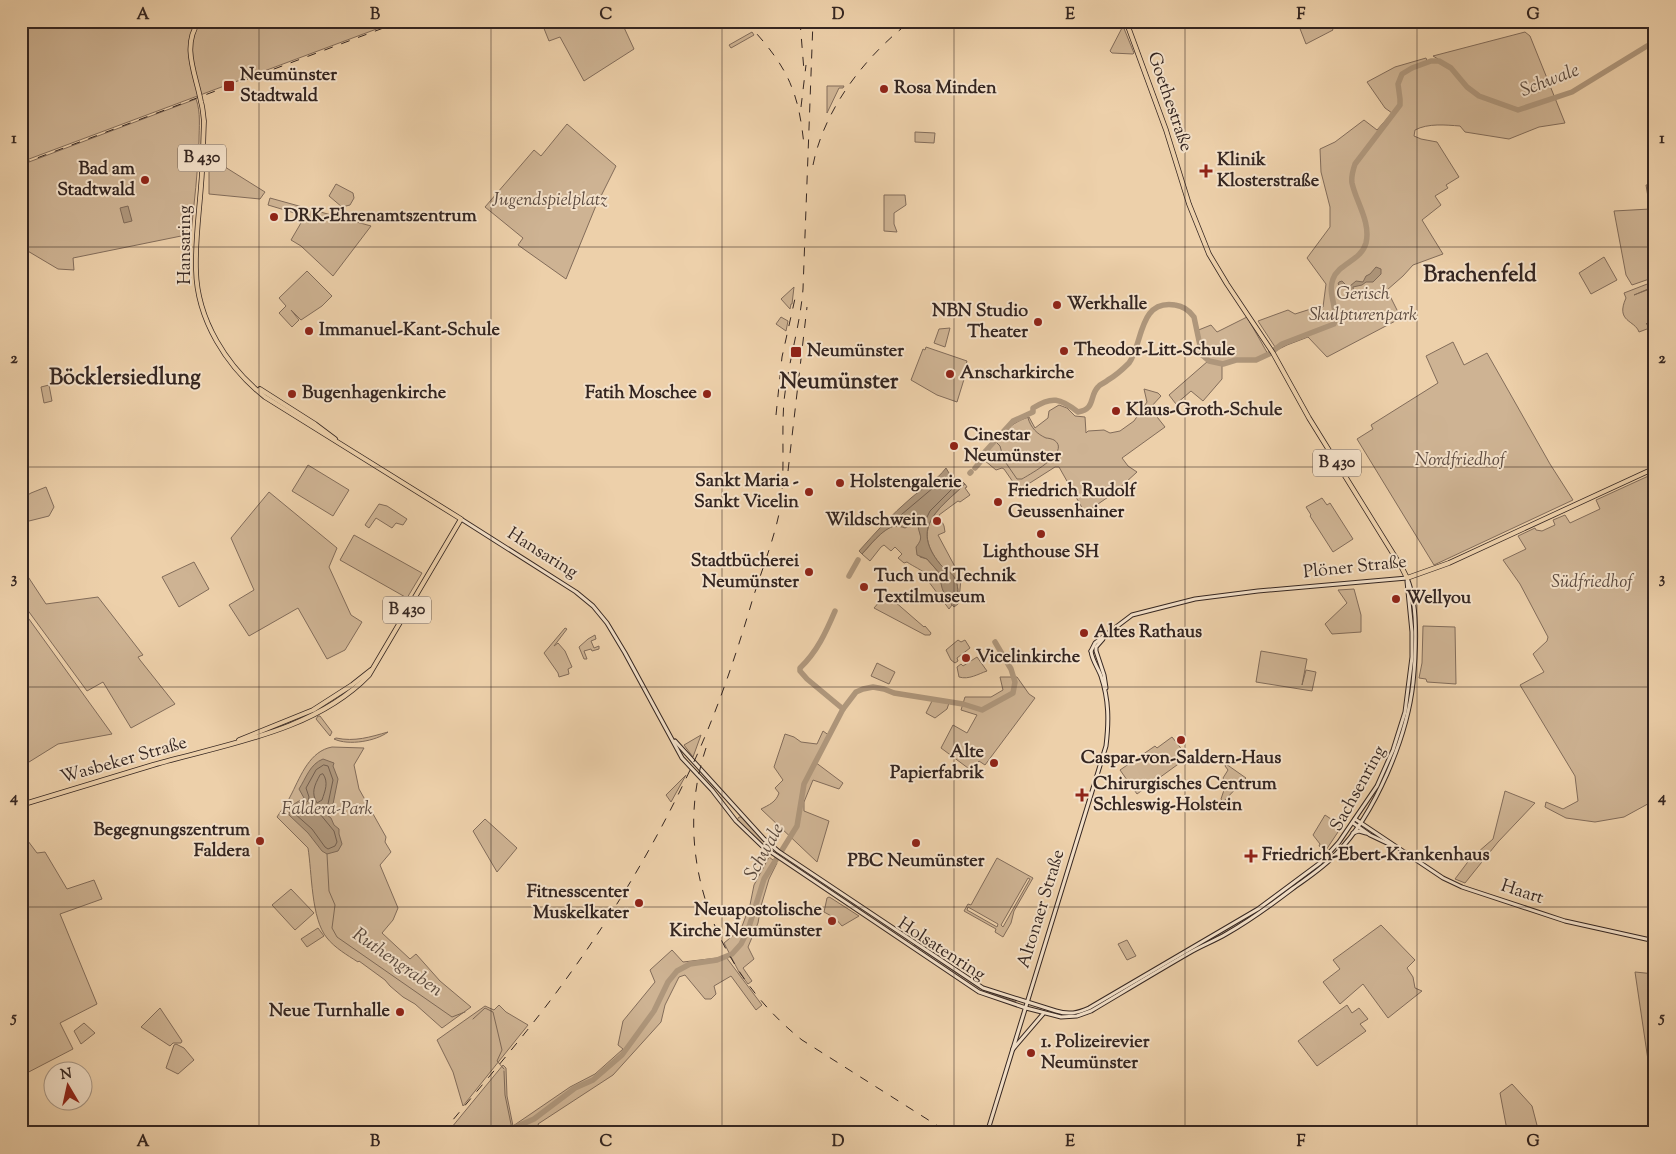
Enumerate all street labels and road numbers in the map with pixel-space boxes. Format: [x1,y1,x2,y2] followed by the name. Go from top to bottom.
[1140,49,1198,155] street label: Goethestraße
[178,144,226,172] road number: B 430
[173,205,199,285] street label: Hansaring
[1313,449,1361,476] road number: B 430
[501,522,583,586] street label: Hansaring
[1302,550,1408,586] street label: Plöner Straße
[383,596,431,624] road number: B 430
[58,731,190,791] street label: Wasbeker Straße
[1325,741,1393,837] street label: Sachsenring
[1012,846,1072,972] street label: Altonaer Straße
[1497,874,1547,912] street label: Haart
[892,912,990,988] street label: Holsatenring

